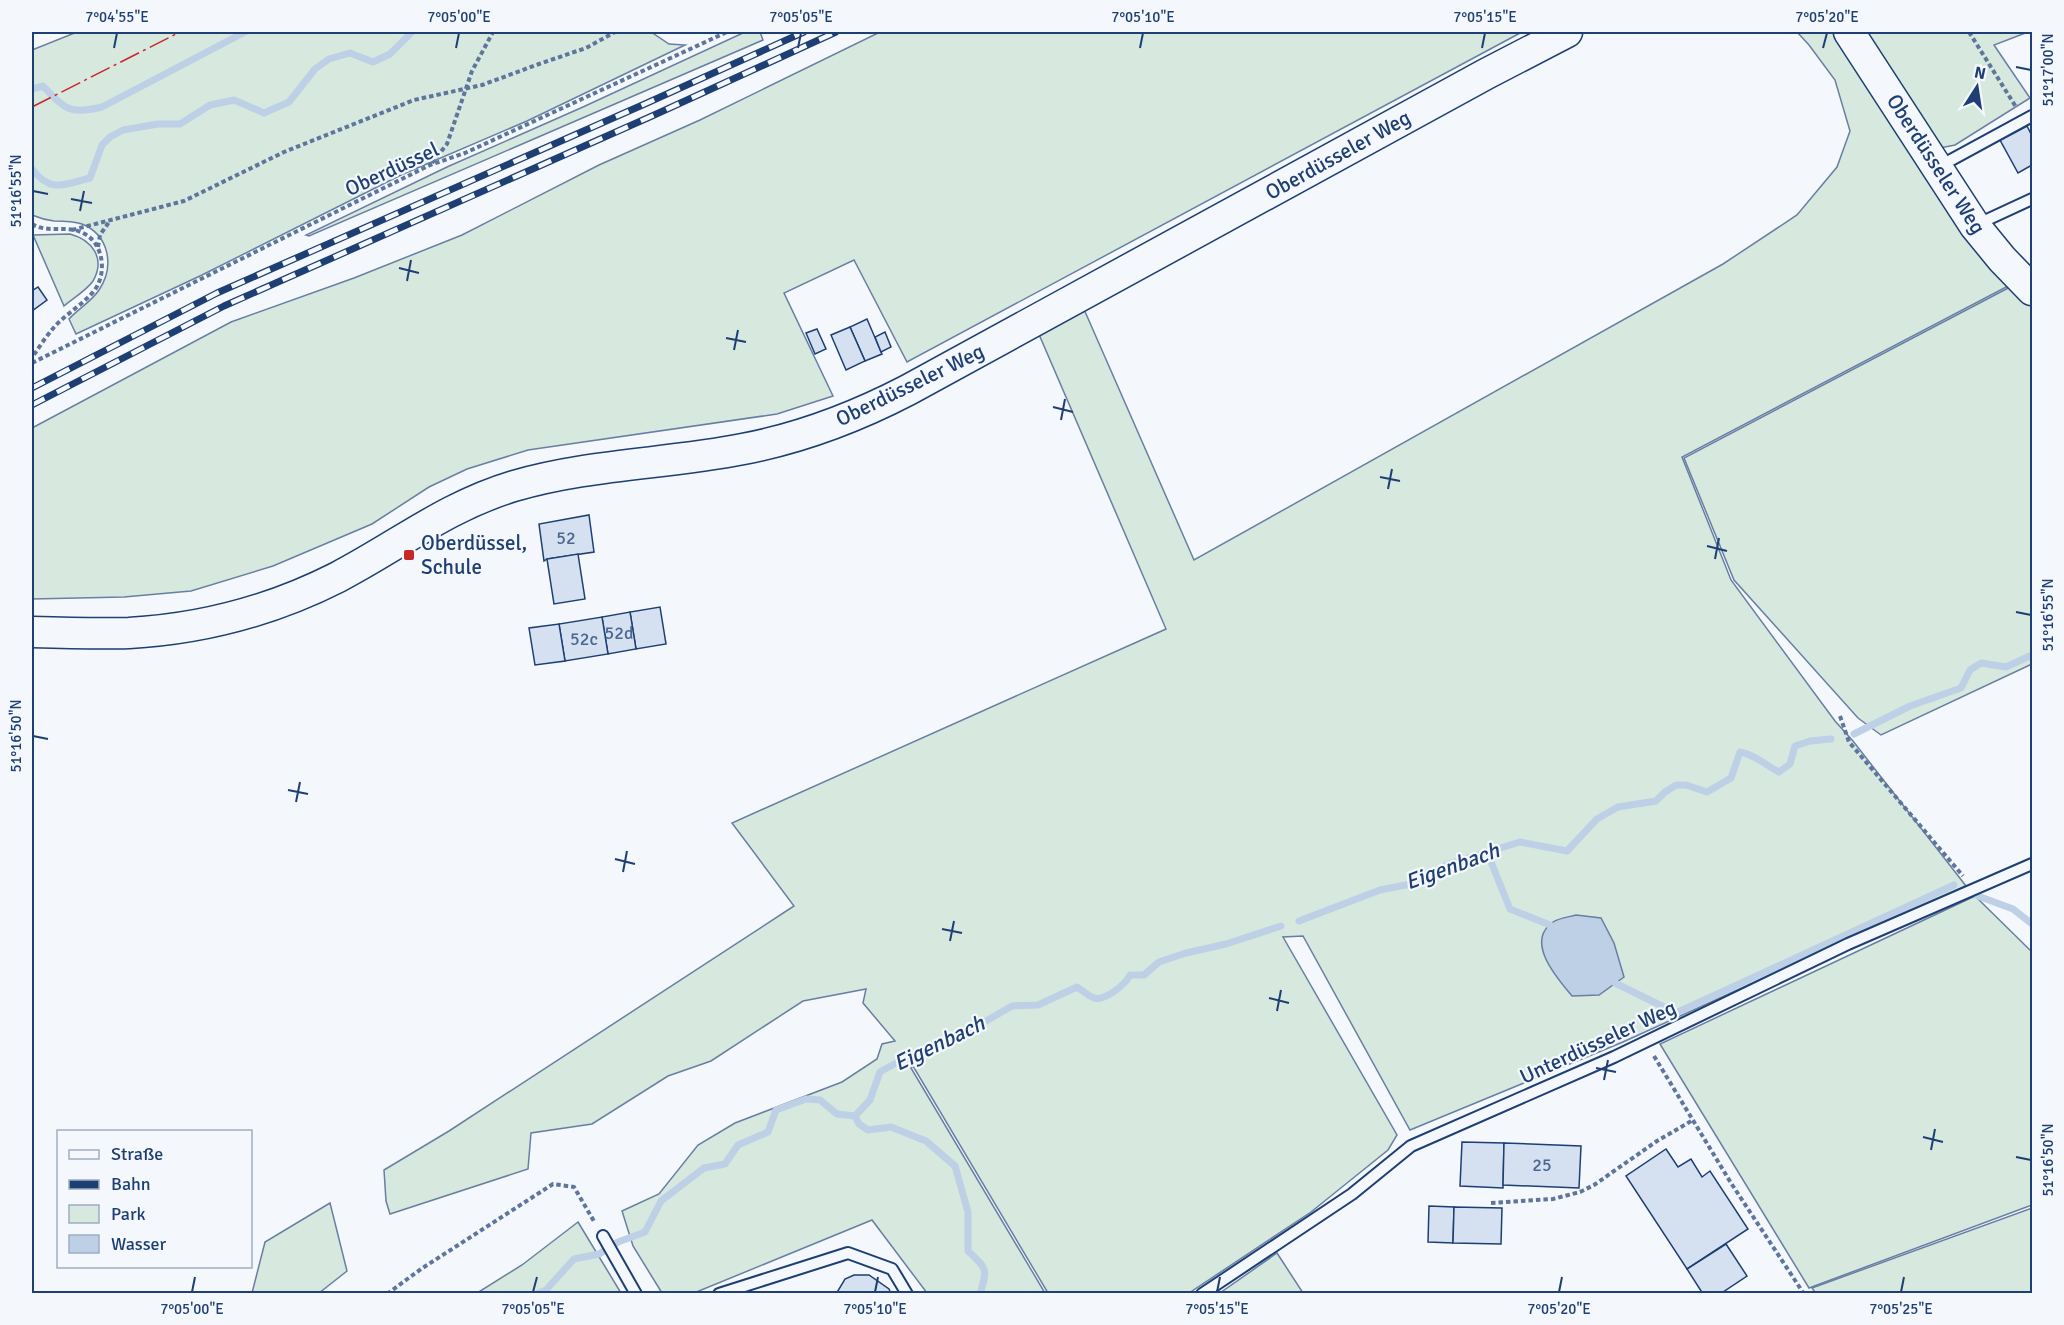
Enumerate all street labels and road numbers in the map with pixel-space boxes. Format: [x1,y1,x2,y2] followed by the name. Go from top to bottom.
[1881,89,1991,239] street label: Oberdüsseler Weg
[1261,104,1415,206] street label: Oberdüsseler Weg
[341,136,443,202] street label: Oberdüssel
[832,338,988,432] street label: Oberdüsseler Weg
[1516,994,1680,1090] street label: Unterdüsseler Weg

